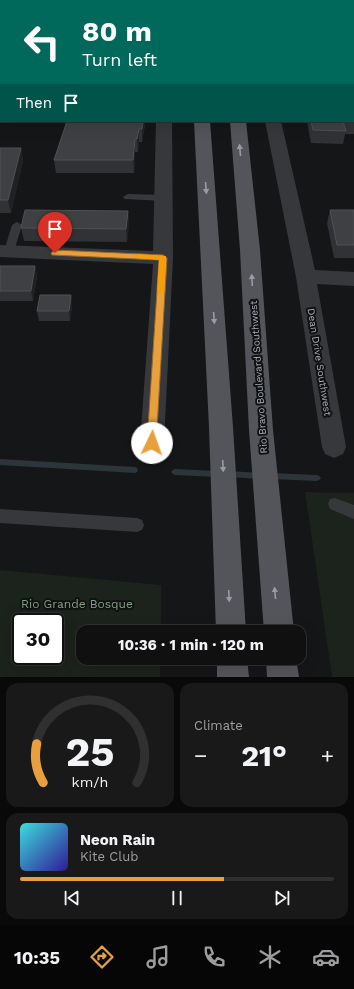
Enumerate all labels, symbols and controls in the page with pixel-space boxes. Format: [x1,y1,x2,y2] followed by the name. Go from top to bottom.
[82,15,152,48] text: 80 m
[16,16,68,68] icon: left
[82,49,157,70] text: Turn left
[60,92,82,114] icon: arrive
[16,94,52,112] text: Then
[237,144,244,156] one-way arrow
[202,182,209,194] one-way arrow
[38,212,72,253] pin
[44,218,66,240] icon: arrive
[248,274,255,286] one-way arrow
[248,299,269,454] street label: Rio Bravo Boulevard Southwest
[306,307,334,417] street label: Dean Drive Southwest
[211,312,217,325] one-way arrow
[131,422,173,464] position arrow
[219,460,226,472] one-way arrow
[272,587,279,599] one-way arrow
[226,590,232,603] one-way arrow
[21,597,133,611] park label: Rio Grande Bosque
[12,613,64,665] speed limit sign: 30
[118,636,264,654] text: 10:36 · 1 min · 120 m
[194,718,243,733] text: Climate
[65,727,115,776] text: 25
[241,738,287,773] text: 21°
[194,743,207,768] text: −
[321,743,334,768] text: +
[72,774,108,790] text: km/h
[80,831,155,849] text: Neon Rain
[80,849,138,864] text: Kite Club
[61,887,83,909] icon: previous
[166,887,188,909] icon: pause
[271,887,293,909] icon: next
[88,943,116,971] icon: directions
[144,943,172,971] icon: music
[200,943,228,971] icon: phone
[256,943,284,971] icon: climate
[312,943,340,971] icon: car
[14,947,60,968] text: 10:35

